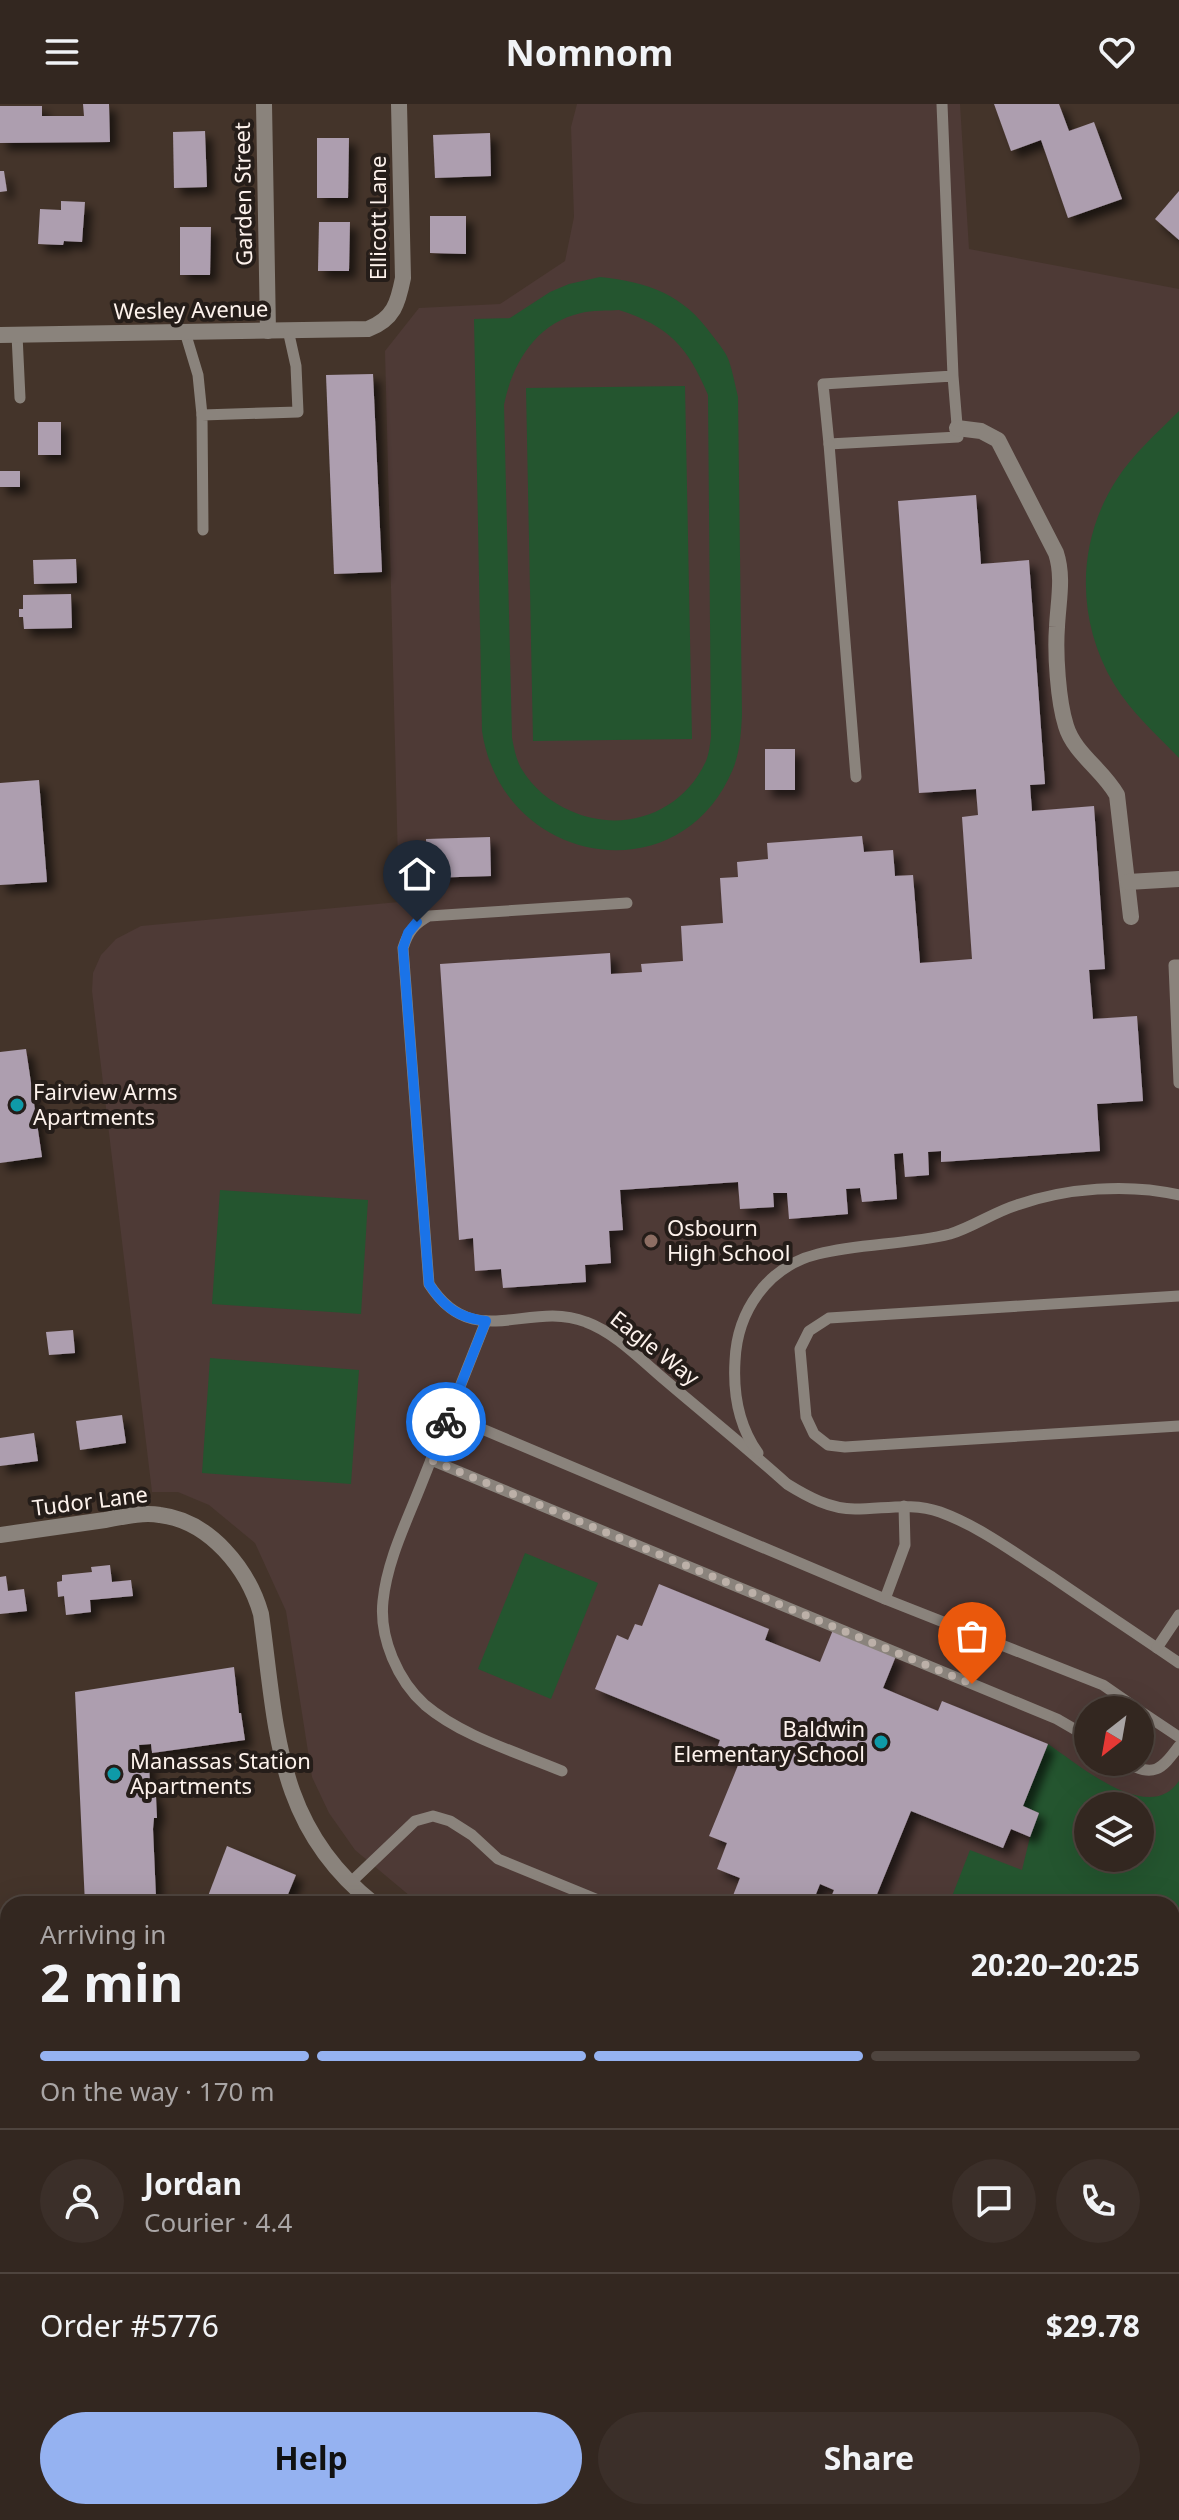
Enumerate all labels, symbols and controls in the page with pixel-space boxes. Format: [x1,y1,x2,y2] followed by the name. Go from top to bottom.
[506,28,673,77] text: Nomnom
[40,30,84,74] icon: menu
[1095,30,1139,74] icon: heart
[226,122,258,266] street label: Garden Street
[362,156,392,280] street label: Ellicott Lane
[113,293,269,325] street label: Wesley Avenue
[383,840,451,922] pin
[395,852,439,896] icon: home
[33,1076,178,1131] place label: Fairview Arms Apartments
[8,1096,26,1114] marker: Fairview Arms Apartments
[667,1212,790,1267] place label: Osbourn High School
[642,1232,660,1250] marker: Osbourn High School
[605,1303,707,1392] street label: Eagle Way
[406,1382,486,1462] courier
[424,1400,468,1444] icon: bike
[30,1478,149,1522] street label: Tudor Lane
[938,1602,1006,1684] pin
[950,1614,994,1658] icon: bag
[1074,1696,1154,1776] north arrow
[1074,1696,1154,1872] map controls
[673,1713,865,1768] place label: Baldwin Elementary School
[872,1733,890,1751] marker: Baldwin Elementary School
[130,1745,311,1800] place label: Manassas Station Apartments
[105,1765,123,1783] marker: Manassas Station Apartments
[1074,1792,1154,1872] button: layers
[40,1916,166,1952] text: Arriving in
[971,1944,1140,1985] text: 20:20–20:25
[40,1946,183,2017] text: 2 min
[40,2073,274,2109] text: On the way · 170 m
[40,2159,124,2243] button: person
[952,2159,1036,2243] button: chat
[1056,2159,1140,2243] button: phone
[144,2163,242,2204] text: Jordan
[144,2204,292,2240] text: Courier · 4.4
[40,2305,219,2346] text: Order #5776
[1046,2305,1140,2346] text: $29.78
[40,2412,582,2504] button: Help
[598,2412,1140,2504] button: Share

